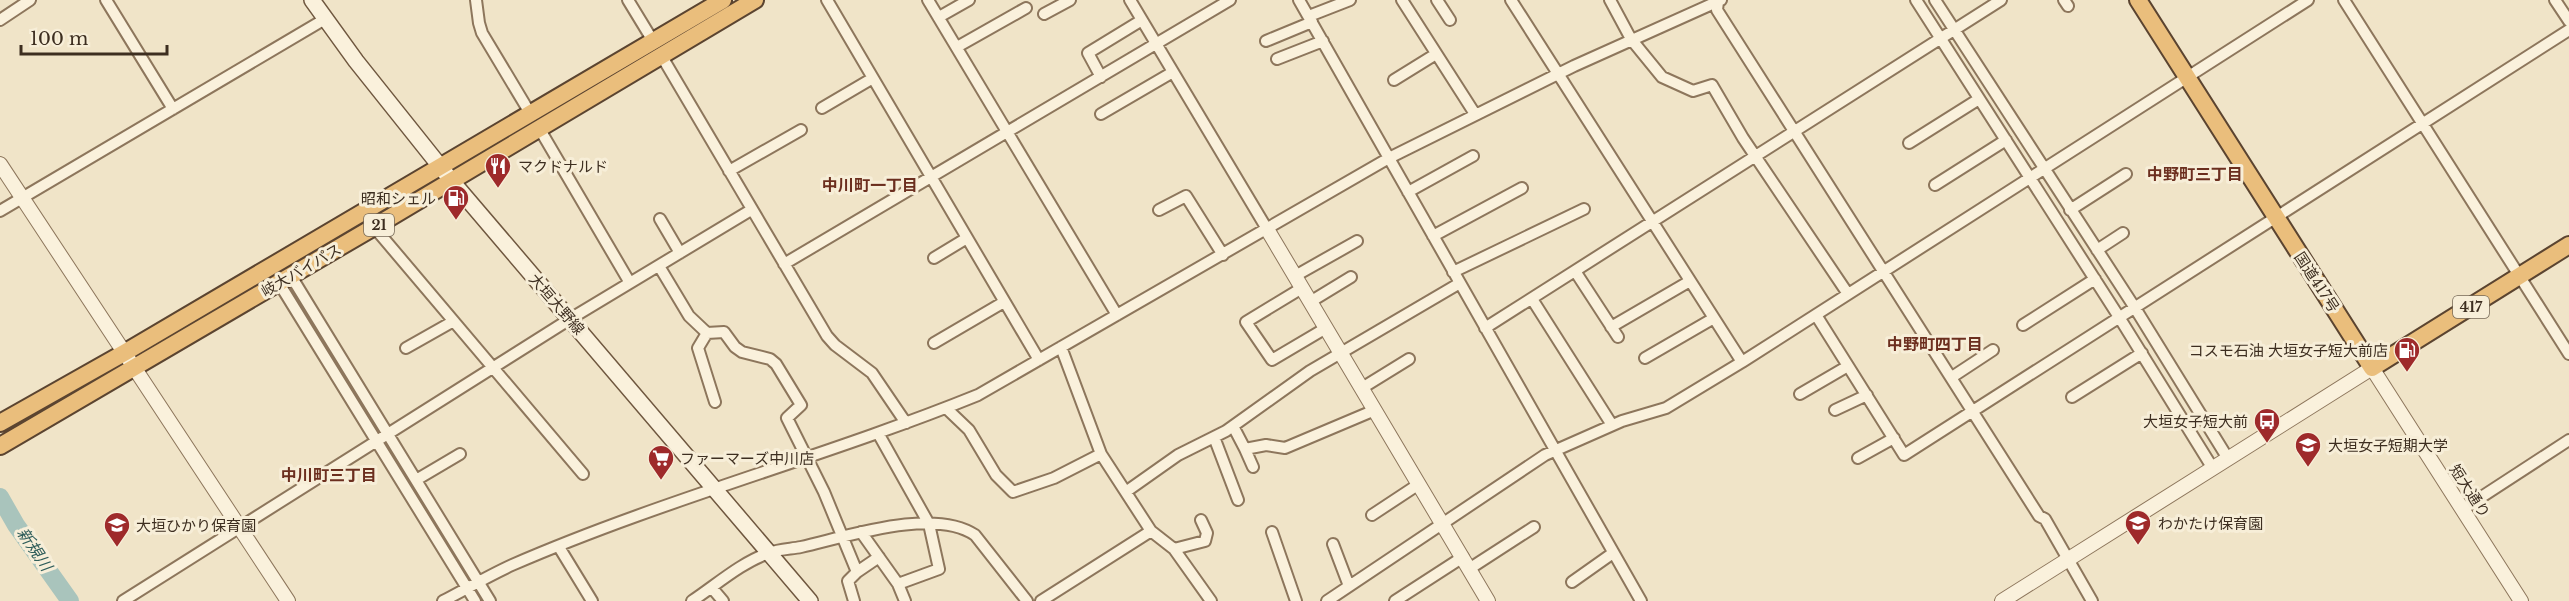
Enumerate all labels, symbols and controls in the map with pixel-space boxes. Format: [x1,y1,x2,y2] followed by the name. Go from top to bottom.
[21,18,166,56] scale bar
[30,28,88,50] text: 100 m
[483,151,513,189] restaurant icon: マクドナルド
[518,157,608,176] place label: マクドナルド
[2147,164,2243,184] district label: 中野町三丁目
[822,175,918,195] district label: 中川町一丁目
[441,183,471,221] fuel station icon: 昭和シェル
[361,189,436,208] place label: 昭和シェル
[364,214,394,236] road number: 21
[257,239,345,301] street label: 岐大バイパス
[2291,248,2343,316] street label: 国道417号
[525,269,589,339] street label: 大垣大野線
[2453,296,2489,318] road number: 417
[1887,334,1983,354] district label: 中野町四丁目
[2392,335,2422,373] fuel station icon: コスモ石油 大垣女子短大前店
[2189,341,2388,360] place label: コスモ石油 大垣女子短大前店
[2252,406,2282,444] bus stop icon: 大垣女子短大前
[2143,412,2248,431] place label: 大垣女子短大前
[2293,430,2323,468] school or university icon: 大垣女子短期大学
[2328,436,2448,455] place label: 大垣女子短期大学
[646,443,676,481] supermarket icon: ファーマーズ中川店
[680,449,814,468] place label: ファーマーズ中川店
[2446,461,2494,521] street label: 短大通り
[281,465,377,485] district label: 中川町三丁目
[2123,508,2153,546] school or university icon: わかたけ保育園
[102,510,132,548] school or university icon: 大垣ひかり保育園
[2158,514,2263,533] place label: わかたけ保育園
[136,516,256,535] place label: 大垣ひかり保育園
[13,524,58,576] water label: 新規川

